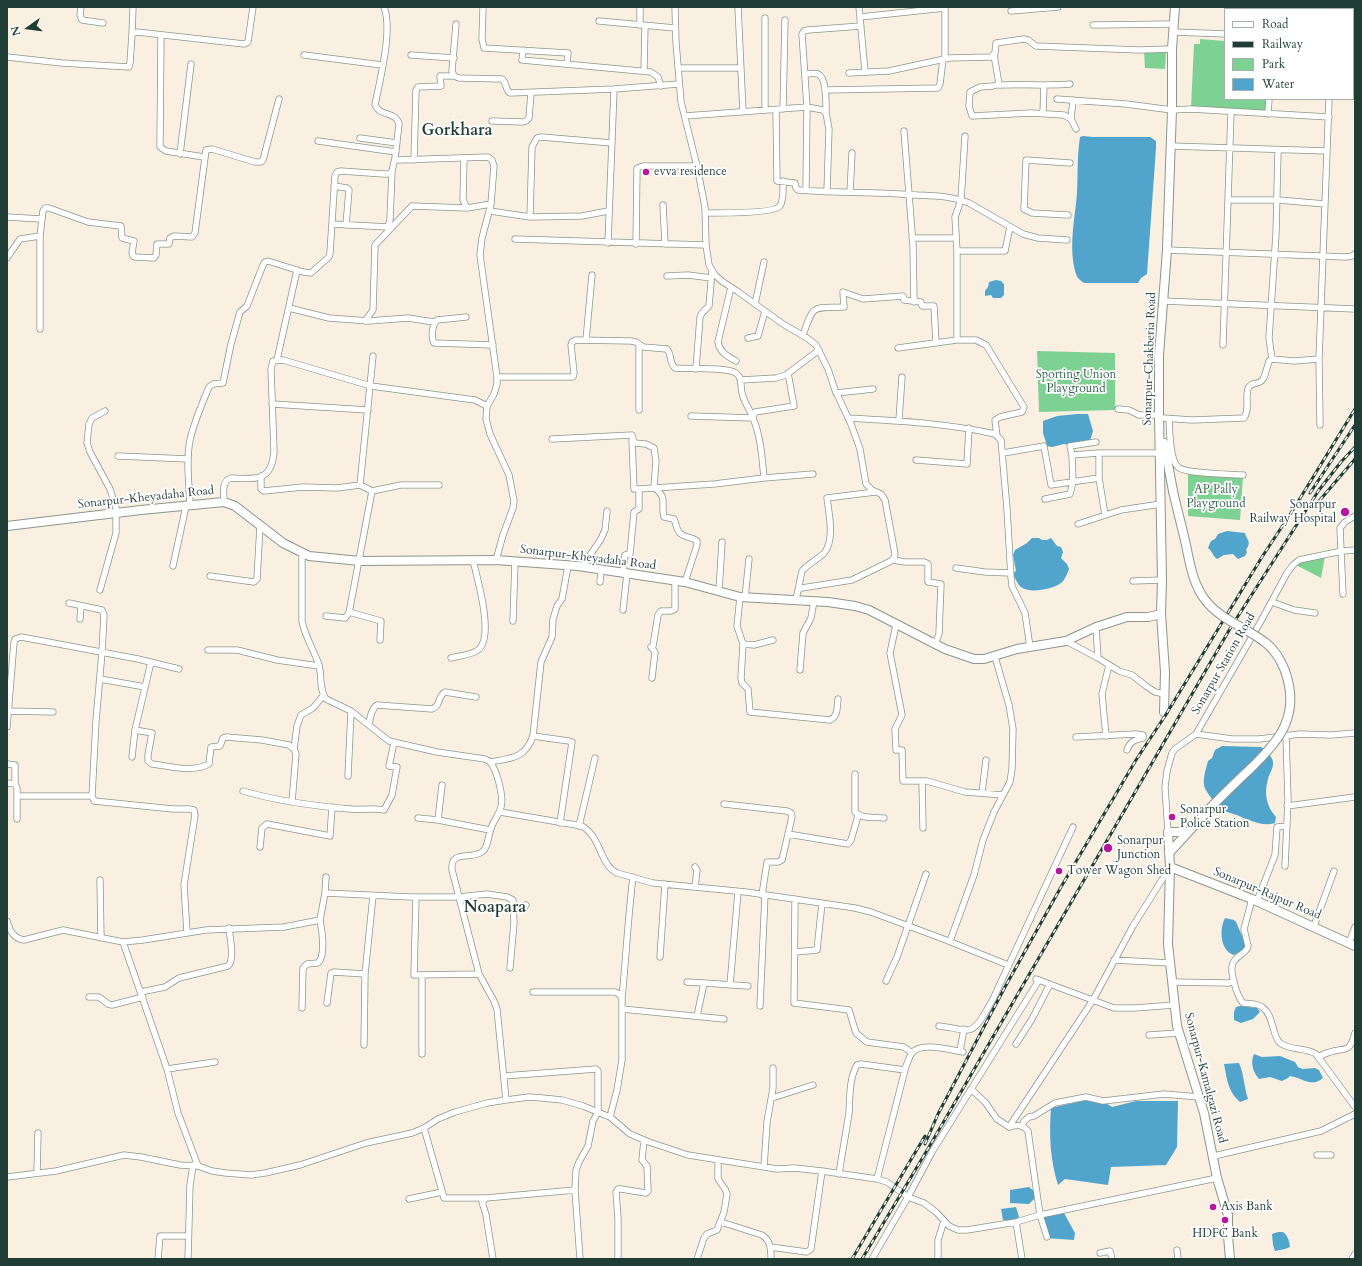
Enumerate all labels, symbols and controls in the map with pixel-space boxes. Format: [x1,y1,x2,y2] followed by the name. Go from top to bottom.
[8,8,48,48] north arrow
[1224,8,1354,100] legend
[1262,16,1288,32] text: Road
[7,25,24,37] text: N
[1262,36,1303,52] text: Railway
[1262,56,1285,72] text: Park
[1262,76,1294,92] text: Water
[422,121,492,141] district label: Gorkhara
[654,165,727,179] place label: evva residence
[641,167,651,177] marker: evva residence
[1140,292,1160,426] street label: Sonarpur-Chakberia Road
[1036,368,1116,396] park label: Sporting Union Playground
[1186,483,1246,511] park label: AP Pally Playground
[77,484,215,512] street label: Sonarpur-Kheyadaha Road
[1249,498,1336,526] place label: Sonarpur Railway Hospital
[1339,506,1351,518] marker: Sonarpur Railway Hospital
[519,543,657,573] street label: Sonarpur-Kheyadaha Road
[1189,611,1259,717] street label: Sonarpur Station Road
[1180,803,1250,831] place label: Sonarpur Police Station
[1167,812,1177,822] marker: Sonarpur Police Station
[1117,834,1163,862] place label: Sonarpur Junction
[1102,842,1114,854] marker: Sonarpur Junction
[1067,864,1171,878] place label: Tower Wagon Shed
[1211,865,1323,923] street label: Sonarpur-Rajpur Road
[1054,866,1064,876] marker: Tower Wagon Shed
[464,898,526,918] district label: Noapara
[1181,1011,1229,1145] street label: Sonarpur-Kamalgazi Road
[1221,1200,1273,1214] place label: Axis Bank
[1208,1202,1218,1212] marker: Axis Bank
[1220,1215,1230,1225] marker: HDFC Bank
[1192,1227,1258,1241] place label: HDFC Bank

